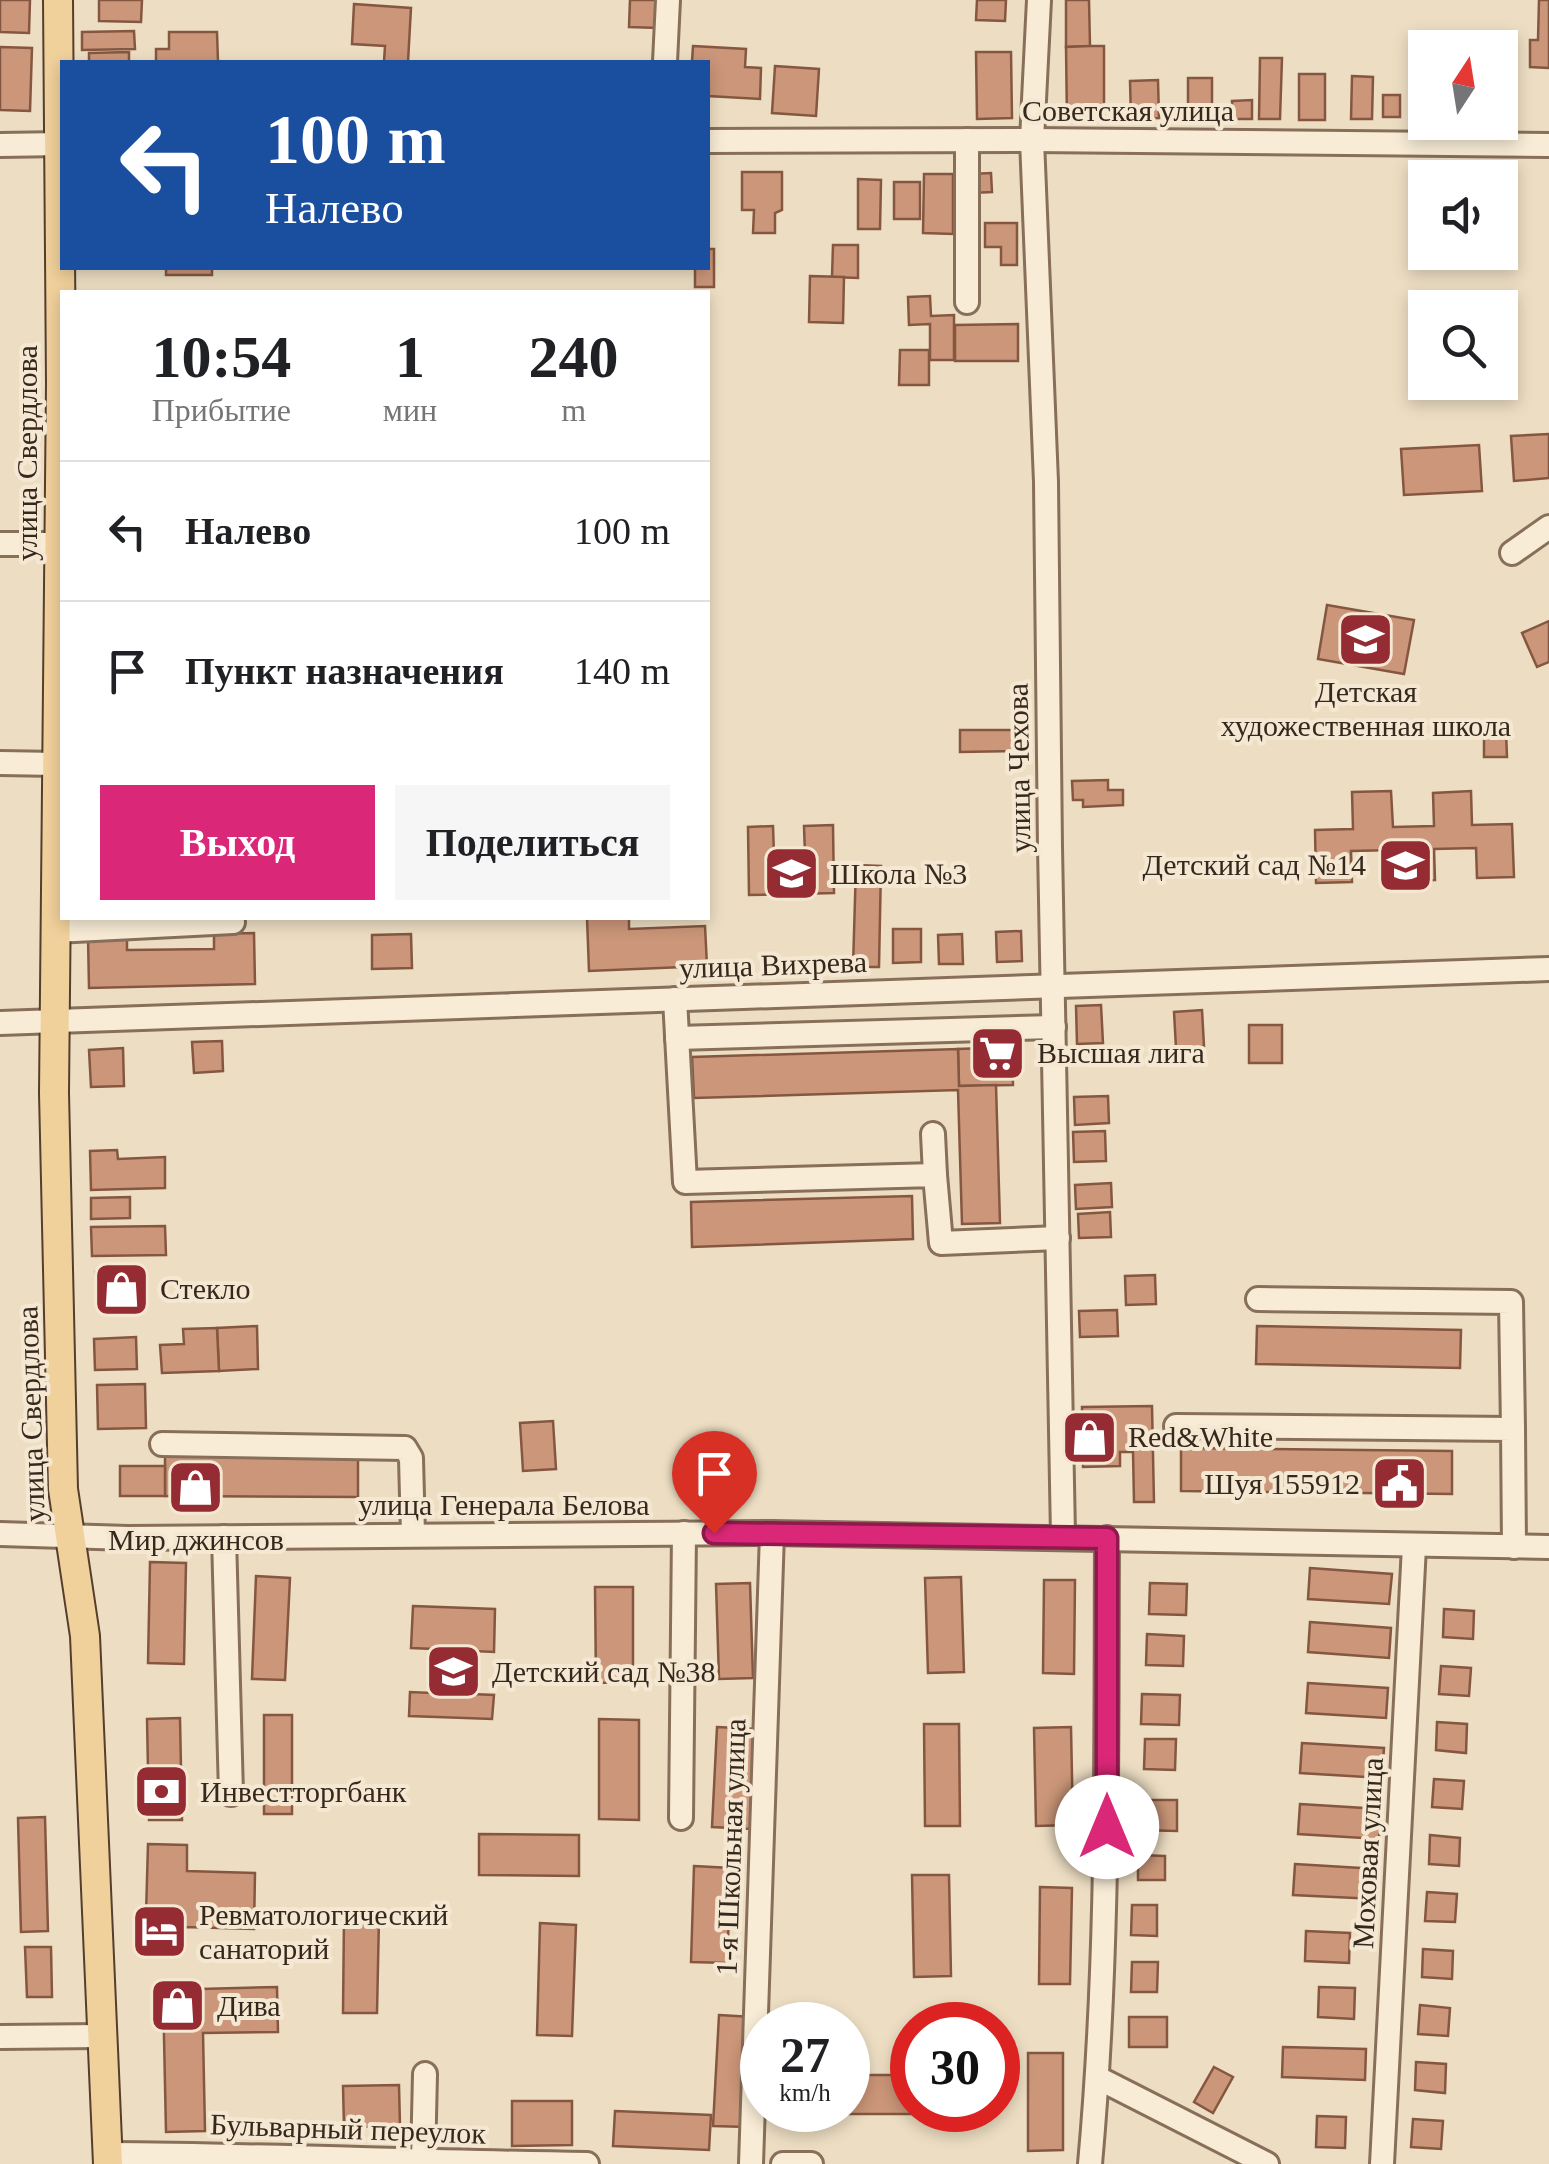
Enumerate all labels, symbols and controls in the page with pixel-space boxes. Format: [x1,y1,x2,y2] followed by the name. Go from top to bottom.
[1408,30,1518,140] north arrow
[1408,30,1518,400] map controls
[1022,94,1234,127] street label: Советская улица
[100,100,230,230] icon: left
[265,101,446,178] text: 100 m
[1408,160,1518,270] button: sound
[265,183,404,233] text: Налево
[1408,290,1518,400] button: search
[151,324,291,390] text: 10:54
[395,324,425,390] text: 1
[529,324,619,390] text: 240
[10,345,43,561] street label: улица Свердлова
[152,392,291,428] text: Прибытие
[383,392,437,428] text: мин
[561,392,586,428] text: m
[100,504,155,559] icon: left
[185,510,311,552] text: Налево
[574,510,670,552] text: 100 m
[1336,610,1396,670] school or university icon: Детская художественная школа
[100,644,155,699] icon: arrive
[185,650,504,692] text: Пункт назначения
[574,650,670,692] text: 140 m
[1221,675,1511,742] place label: Детская художественная школа
[1001,683,1036,853] street label: улица Чехова
[100,785,375,900] button: Выход
[395,785,670,900] button: Поделиться
[1375,835,1435,895] school or university icon: Детский сад №14
[761,844,821,904] school or university icon: Школа №3
[1142,848,1366,881] place label: Детский сад №14
[830,857,967,890] place label: Школа №3
[678,945,868,984] street label: улица Вихрева
[968,1023,1028,1083] supermarket icon: Высшая лига
[1037,1036,1205,1069] place label: Высшая лига
[91,1259,151,1319] shop icon: Стекло
[160,1272,251,1305] place label: Стекло
[10,1306,51,1522] street label: улица Свердлова
[1059,1407,1119,1467] shop icon: Red&White
[1128,1420,1273,1453] place label: Red&White
[672,1431,757,1534] pin
[687,1446,742,1501] icon: arrive
[1369,1454,1429,1514] public building icon: Шуя 155912
[166,1457,226,1517] shop icon: Мир джинсов
[1204,1467,1360,1500] place label: Шуя 155912
[358,1488,650,1521] street label: улица Генерала Белова
[108,1523,284,1556] place label: Мир джинсов
[423,1642,483,1702] school or university icon: Детский сад №38
[492,1655,716,1688] place label: Детский сад №38
[710,1718,751,1976] street label: 1-я Школьная улица
[1346,1756,1389,1949] street label: Моховая улица
[131,1762,191,1822] bank icon: Инвестторгбанк
[200,1775,407,1808] place label: Инвестторгбанк
[1055,1775,1159,1879] position arrow
[199,1898,448,1965] place label: Ревматологический санаторий
[130,1902,190,1962] hotel icon: Ревматологический санаторий
[148,1976,208,2036] shop icon: Дива
[217,1989,281,2022] place label: Дива
[890,2002,1020,2132] speed limit sign: 30
[780,2027,830,2083] text: 27
[779,2079,831,2106] text: km/h
[210,2107,487,2150] street label: Бульварный переулок

